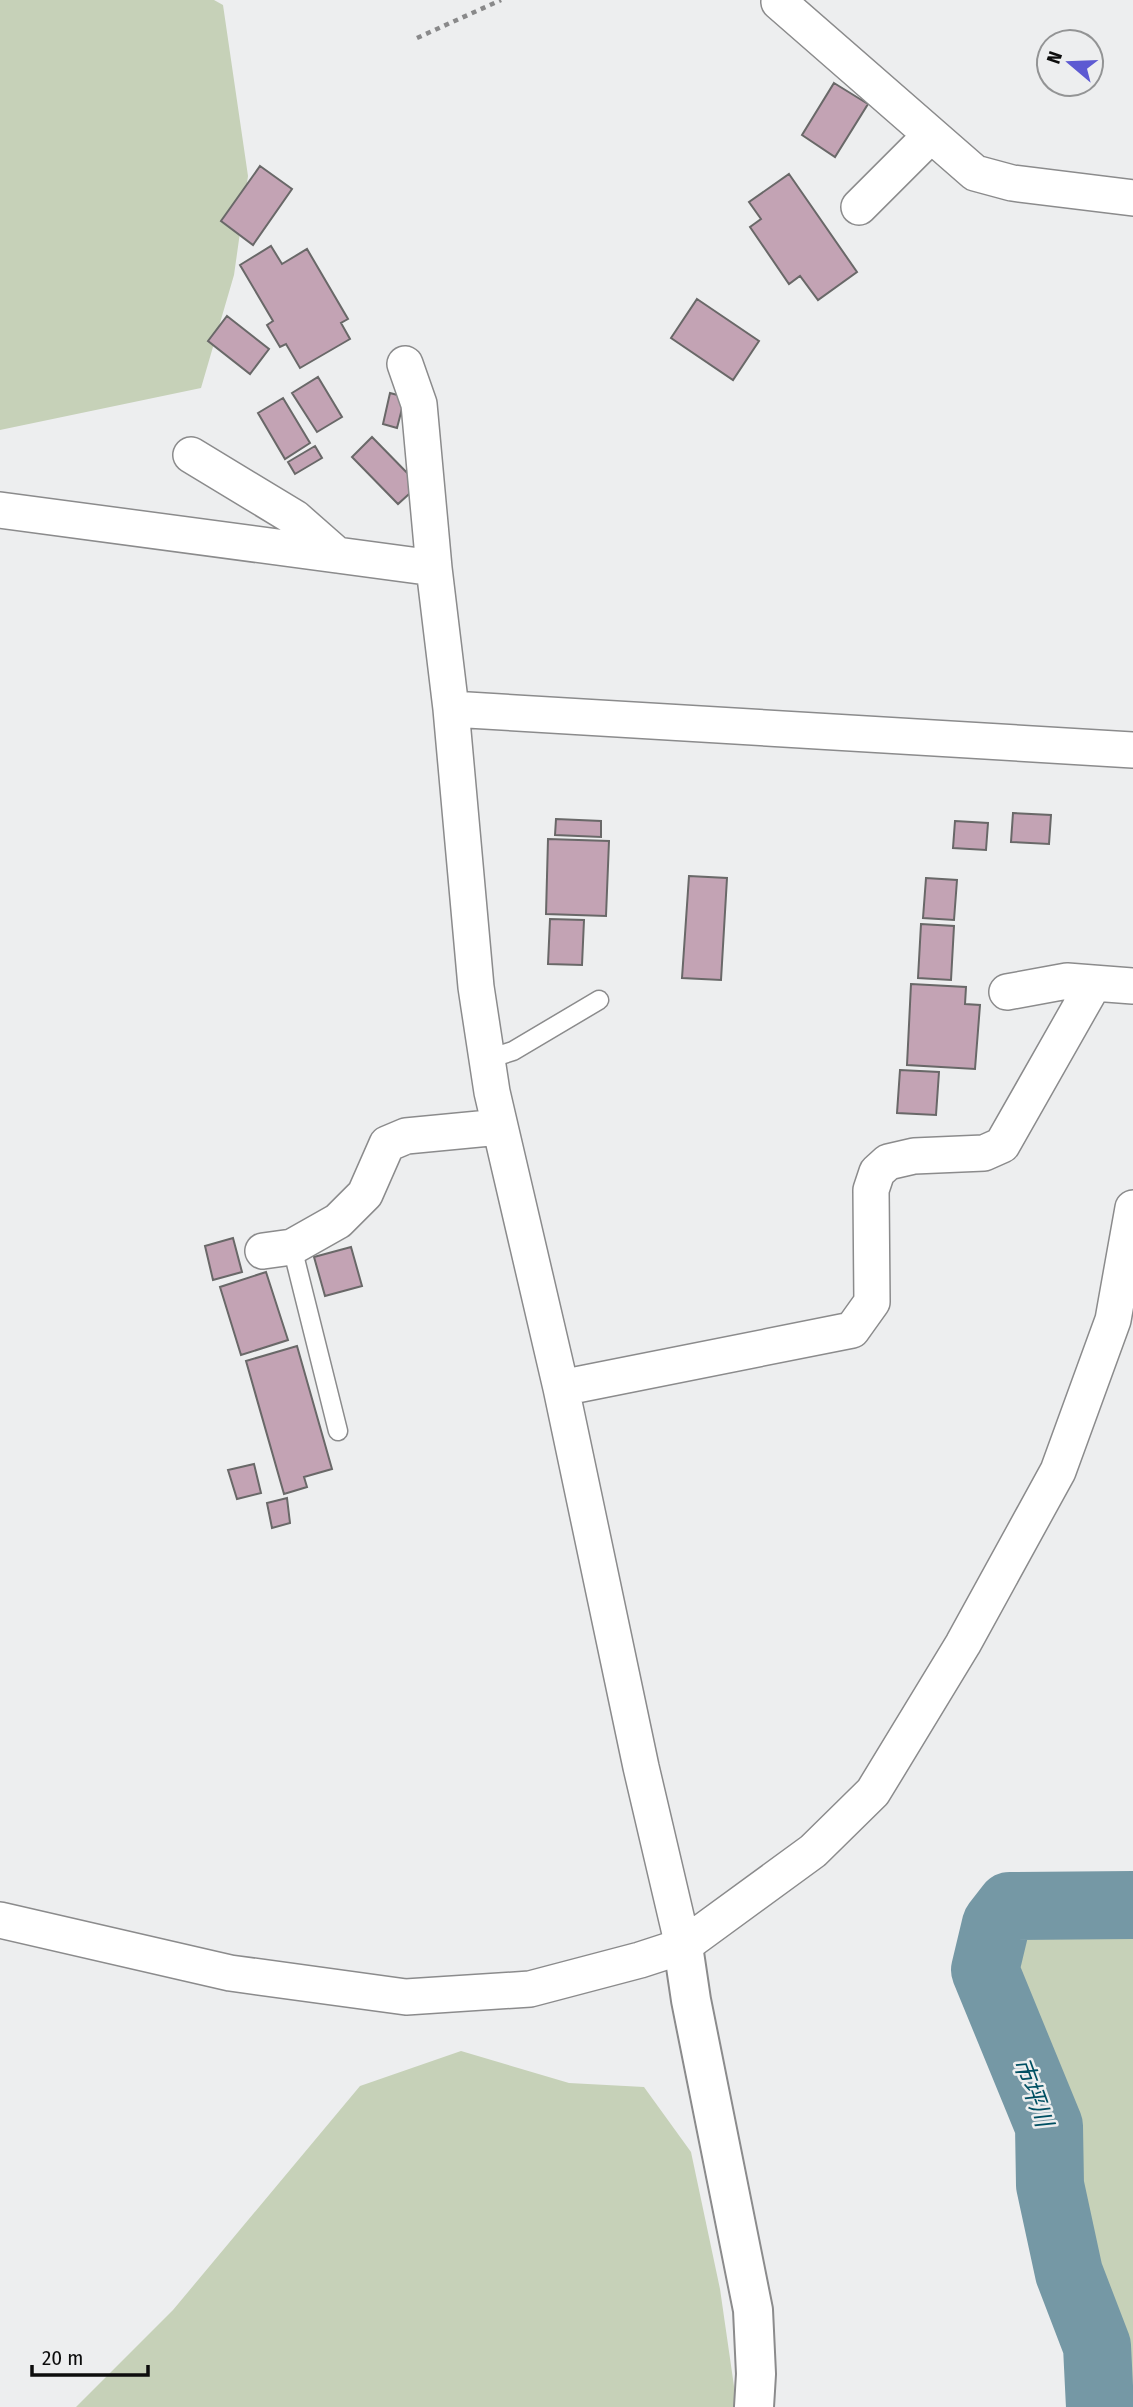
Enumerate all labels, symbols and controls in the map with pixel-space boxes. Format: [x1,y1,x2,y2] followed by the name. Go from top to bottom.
[1035,28,1105,98] north arrow
[1042,48,1067,67] text: N
[1008,2053,1059,2133] water label: 市坪川
[32,2334,147,2378] scale bar
[42,2345,83,2371] text: 20 m

